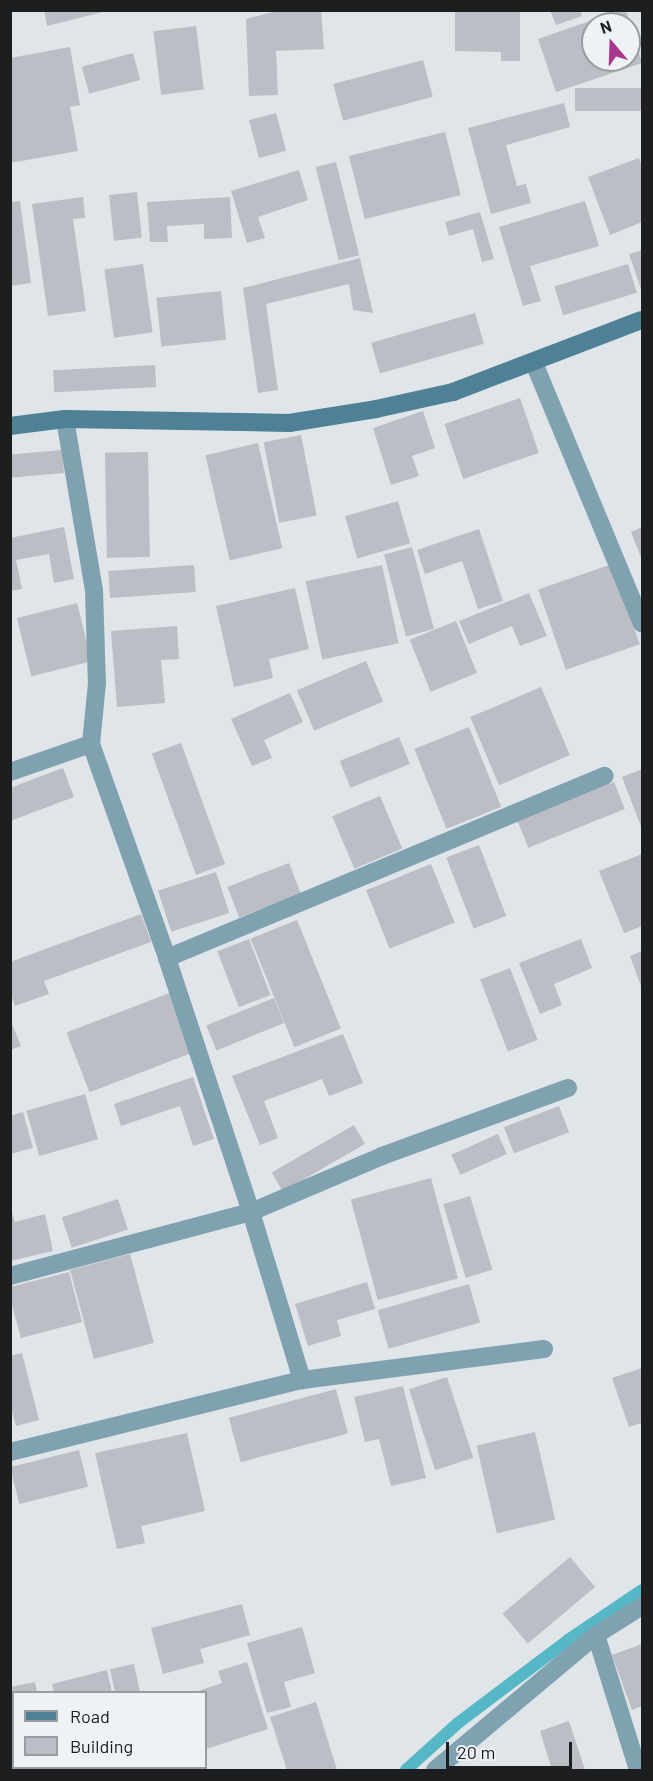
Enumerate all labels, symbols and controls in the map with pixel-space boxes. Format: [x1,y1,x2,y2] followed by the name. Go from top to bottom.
[581,12,641,72] north arrow
[597,16,614,37] text: N
[12,1691,207,1769] legend
[70,1705,110,1727] text: Road
[449,1730,575,1768] scale bar
[70,1735,133,1757] text: Building
[457,1741,495,1763] text: 20 m

